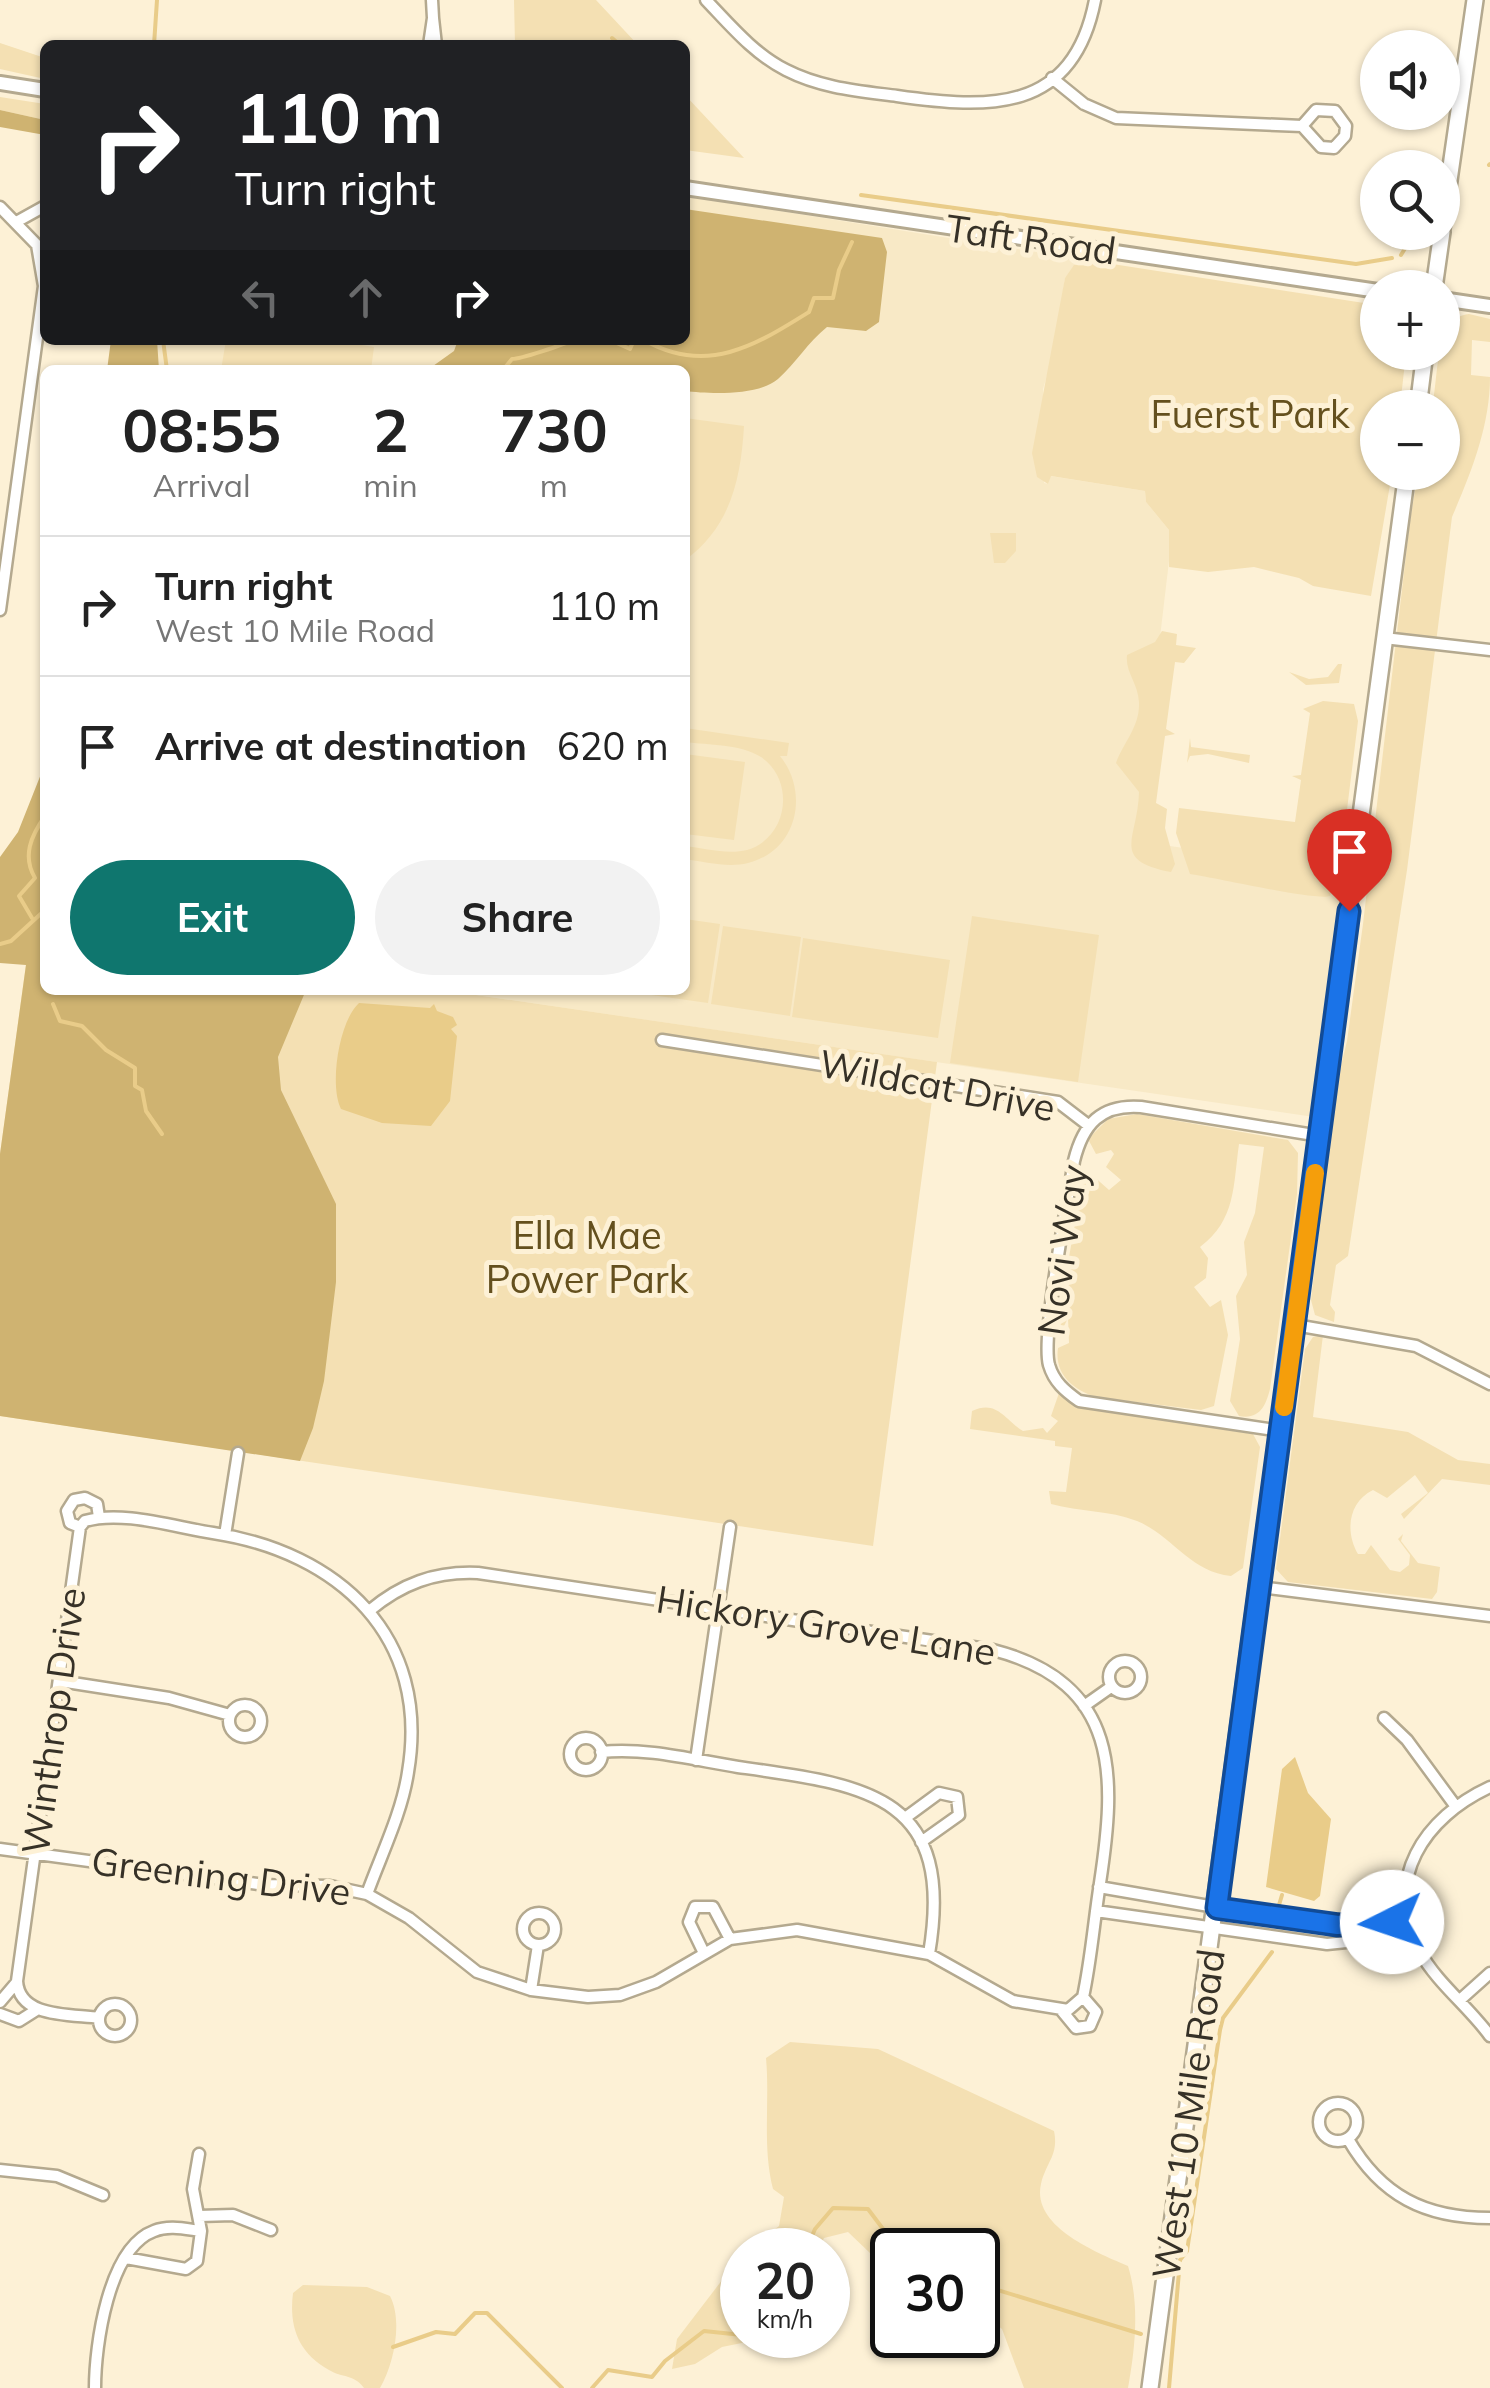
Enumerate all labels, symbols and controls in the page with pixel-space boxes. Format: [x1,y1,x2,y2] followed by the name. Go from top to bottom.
[1360,30,1460,490] map controls
[1360,30,1460,130] button: sound
[235,73,443,161] text: 110 m
[70,80,200,210] icon: right
[1360,150,1460,250] button: search
[235,160,436,216] text: Turn right
[943,203,1119,275] street label: Taft Road
[233,270,288,325] icon: left
[338,270,393,325] icon: ahead
[443,270,498,325] icon: right
[1360,270,1460,370] button: +
[1151,390,1350,438] park label: Fuerst Park
[1360,390,1460,490] button: −
[122,392,281,467] text: 08:55
[372,392,408,467] text: 2
[500,392,608,467] text: 730
[153,465,251,505] text: Arrival
[363,465,418,505] text: min
[540,465,568,505] text: m
[155,562,332,610] text: Turn right
[70,579,125,634] icon: right
[548,582,660,630] text: 110 m
[155,610,435,650] text: West 10 Mile Road
[70,719,125,774] icon: arrive
[155,722,527,770] text: Arrive at destination
[557,722,669,770] text: 620 m
[1307,809,1392,912] pin
[1322,824,1377,879] icon: arrive
[70,860,355,975] button: Exit
[375,860,660,975] button: Share
[815,1039,1059,1131] street label: Wildcat Drive
[1026,1161,1098,1338] street label: Novi Way
[486,1211,689,1303] park label: Ella Mae Power Park
[653,1575,999,1676] street label: Hickory Grove Lane
[11,1584,95,1857] street label: Winthrop Drive
[89,1836,354,1916] street label: Greening Drive
[1340,1870,1444,1974] position arrow
[1141,1946,1235,2282] street label: West 10 Mile Road
[870,2228,1000,2358] speed limit sign: 30
[755,2249,815,2312] text: 20
[757,2303,813,2334] text: km/h

